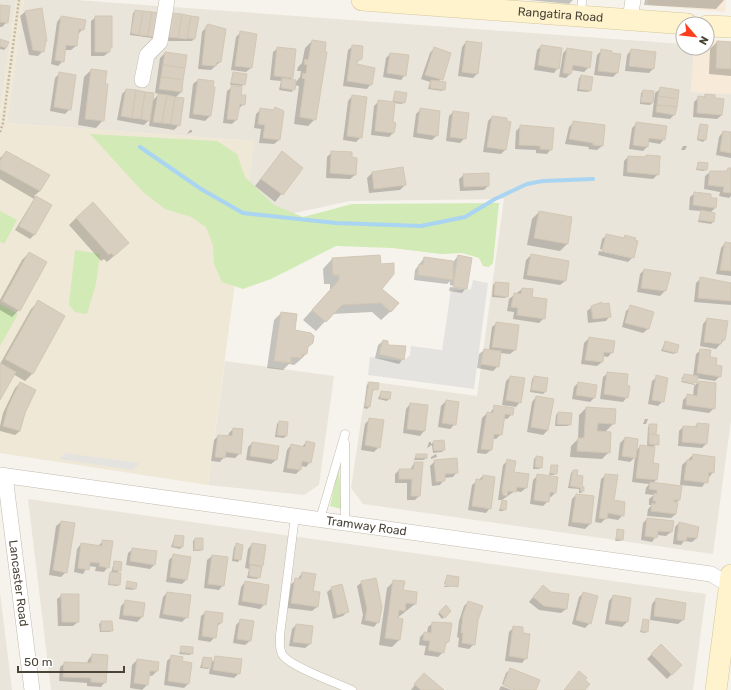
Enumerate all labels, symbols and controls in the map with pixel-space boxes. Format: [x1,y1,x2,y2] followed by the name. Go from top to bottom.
[517,5,604,25] street label: Rangatira Road
[675,16,715,56] north arrow
[696,34,711,47] text: N
[325,513,408,539] street label: Tramway Road
[6,539,31,627] street label: Lancaster Road
[18,648,124,674] scale bar
[24,655,52,669] text: 50 m

